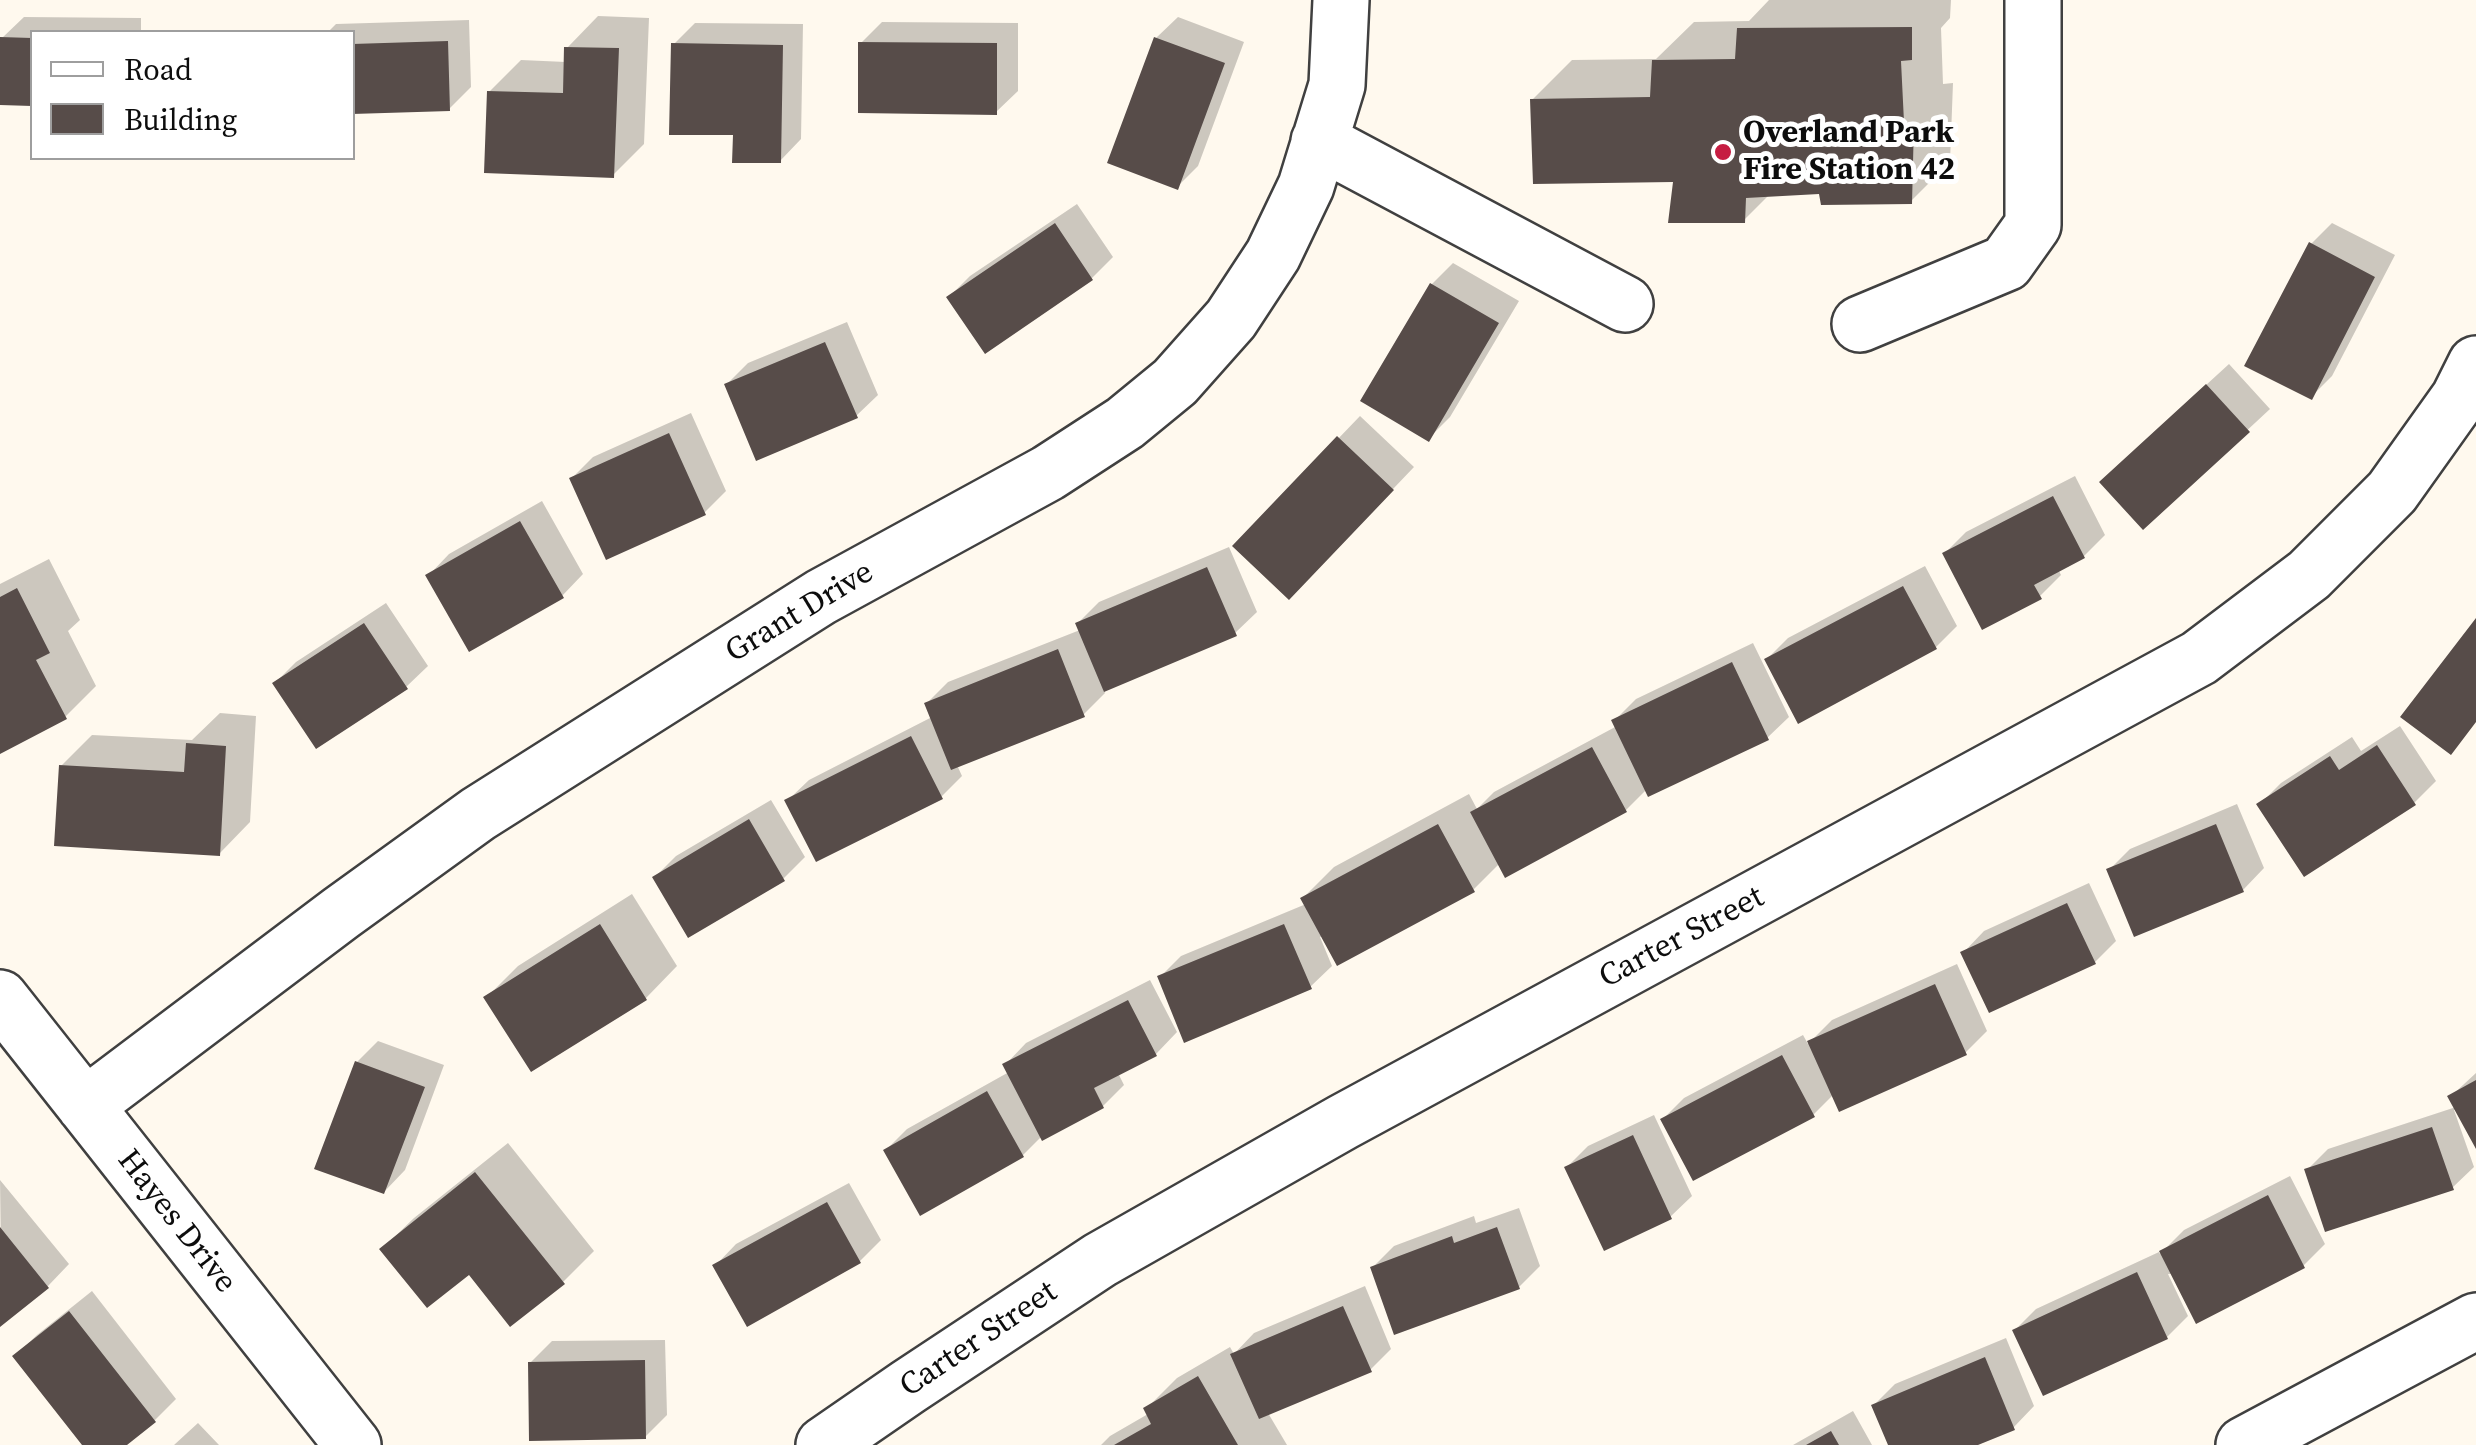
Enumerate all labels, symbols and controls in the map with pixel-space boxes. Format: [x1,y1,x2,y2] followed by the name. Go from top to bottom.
[30,30,355,160] legend
[124,49,192,90] text: Road
[124,99,237,140] text: Building
[1743,115,1955,190] place label: Overland Park Fire Station 42
[1712,141,1734,163] marker: Overland Park Fire Station 42
[719,554,881,672] street label: Grant Drive
[1593,879,1771,997] street label: Carter Street
[108,1143,244,1301] street label: Hayes Drive
[893,1274,1065,1406] street label: Carter Street

